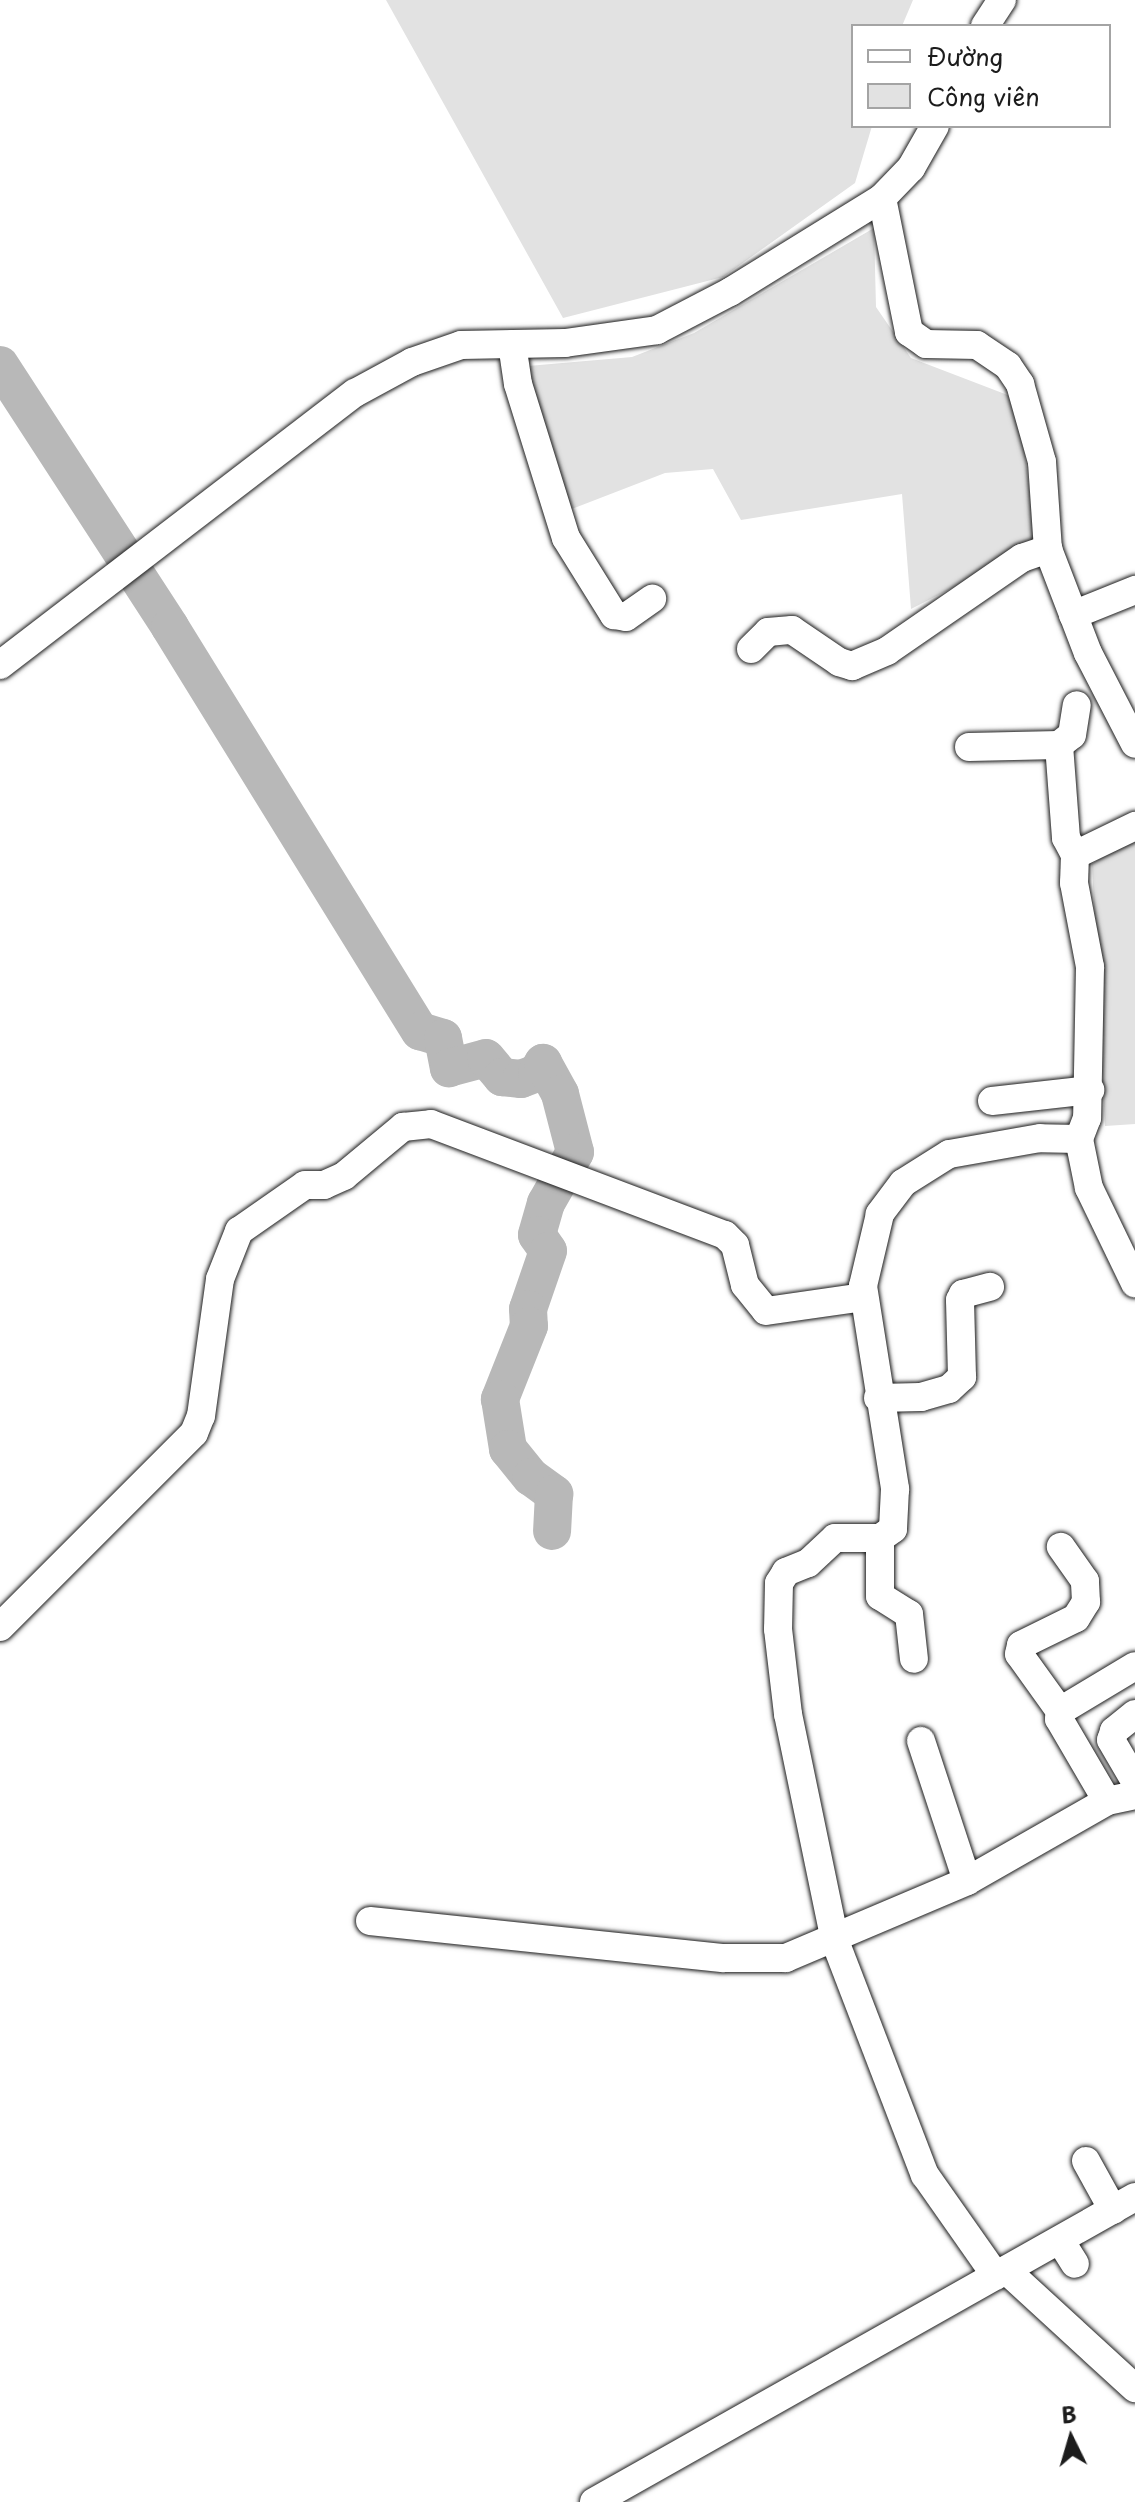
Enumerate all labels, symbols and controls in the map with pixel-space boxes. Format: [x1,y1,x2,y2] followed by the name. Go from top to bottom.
[851,24,1111,128] legend
[927,38,1003,74] text: Đường
[927,78,1040,114] text: Công viên
[1060,2396,1078,2431] text: B
[1031,2398,1111,2478] north arrow

